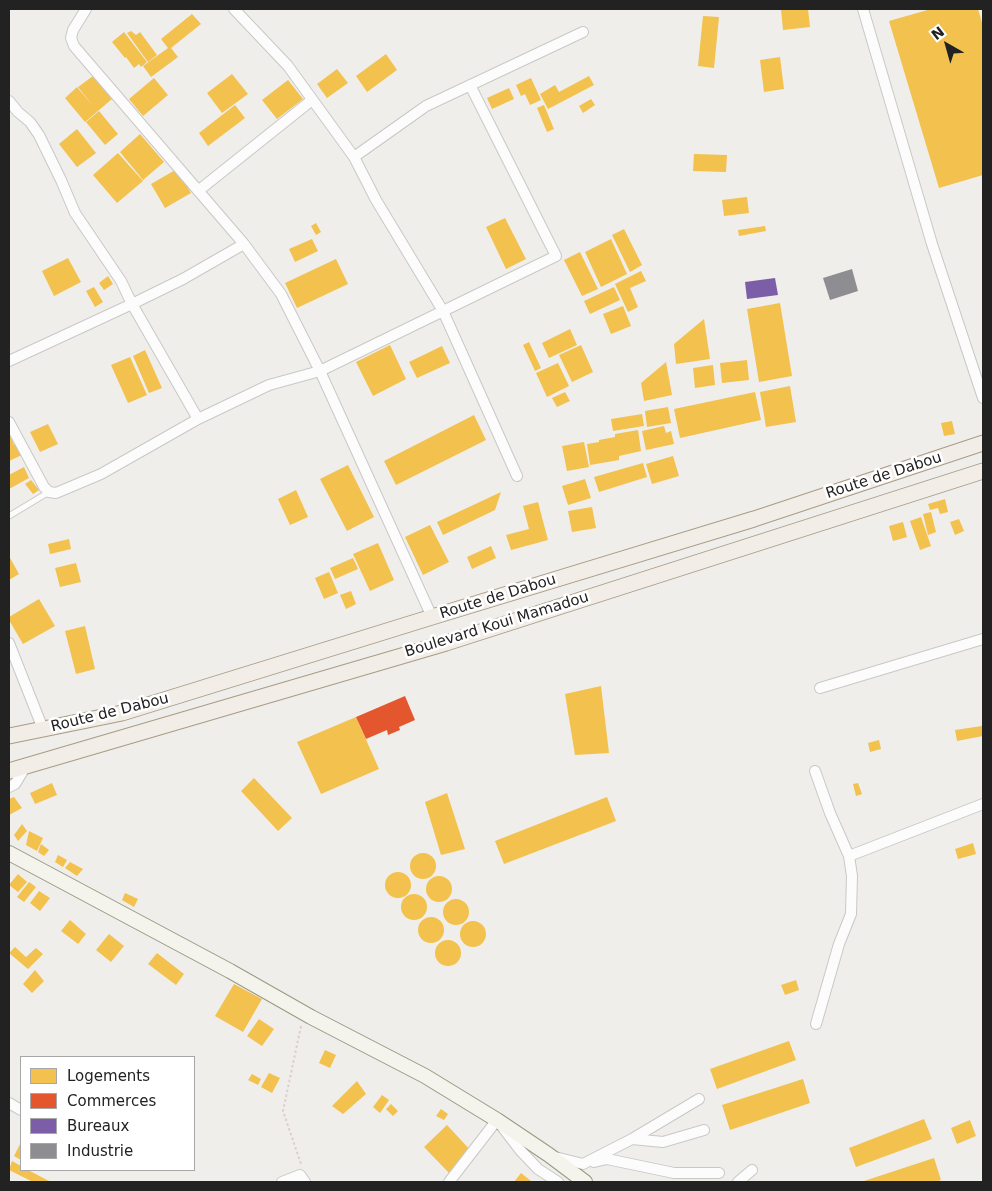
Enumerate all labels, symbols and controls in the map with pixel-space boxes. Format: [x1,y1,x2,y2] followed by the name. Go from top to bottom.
[922,20,972,70] north arrow
[928,23,947,43] text: N
[824,449,944,503] street label: Route de Dabou
[438,571,558,623] street label: Route de Dabou
[403,588,591,662] street label: Boulevard Koui Mamadou
[49,690,171,736] street label: Route de Dabou
[20,1056,195,1171] legend
[67,1067,150,1085] text: Logements
[67,1092,156,1110] text: Commerces
[67,1117,129,1135] text: Bureaux
[67,1142,133,1160] text: Industrie

